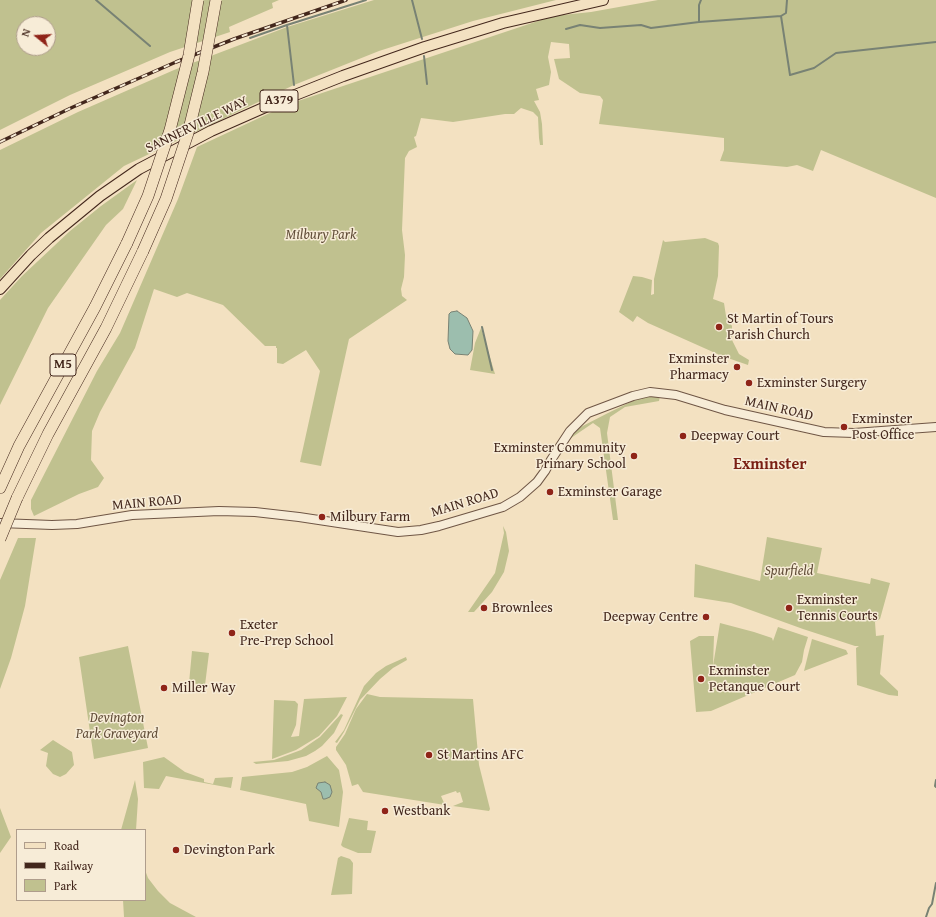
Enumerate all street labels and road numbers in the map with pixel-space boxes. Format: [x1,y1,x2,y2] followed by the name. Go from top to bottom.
[260,90,298,112] road number: A379
[143,93,251,157] street label: SANNERVILLE WAY
[50,354,76,376] road number: M5
[743,393,815,425] street label: MAIN ROAD
[429,485,501,521] street label: MAIN ROAD
[112,492,182,514] street label: MAIN ROAD

